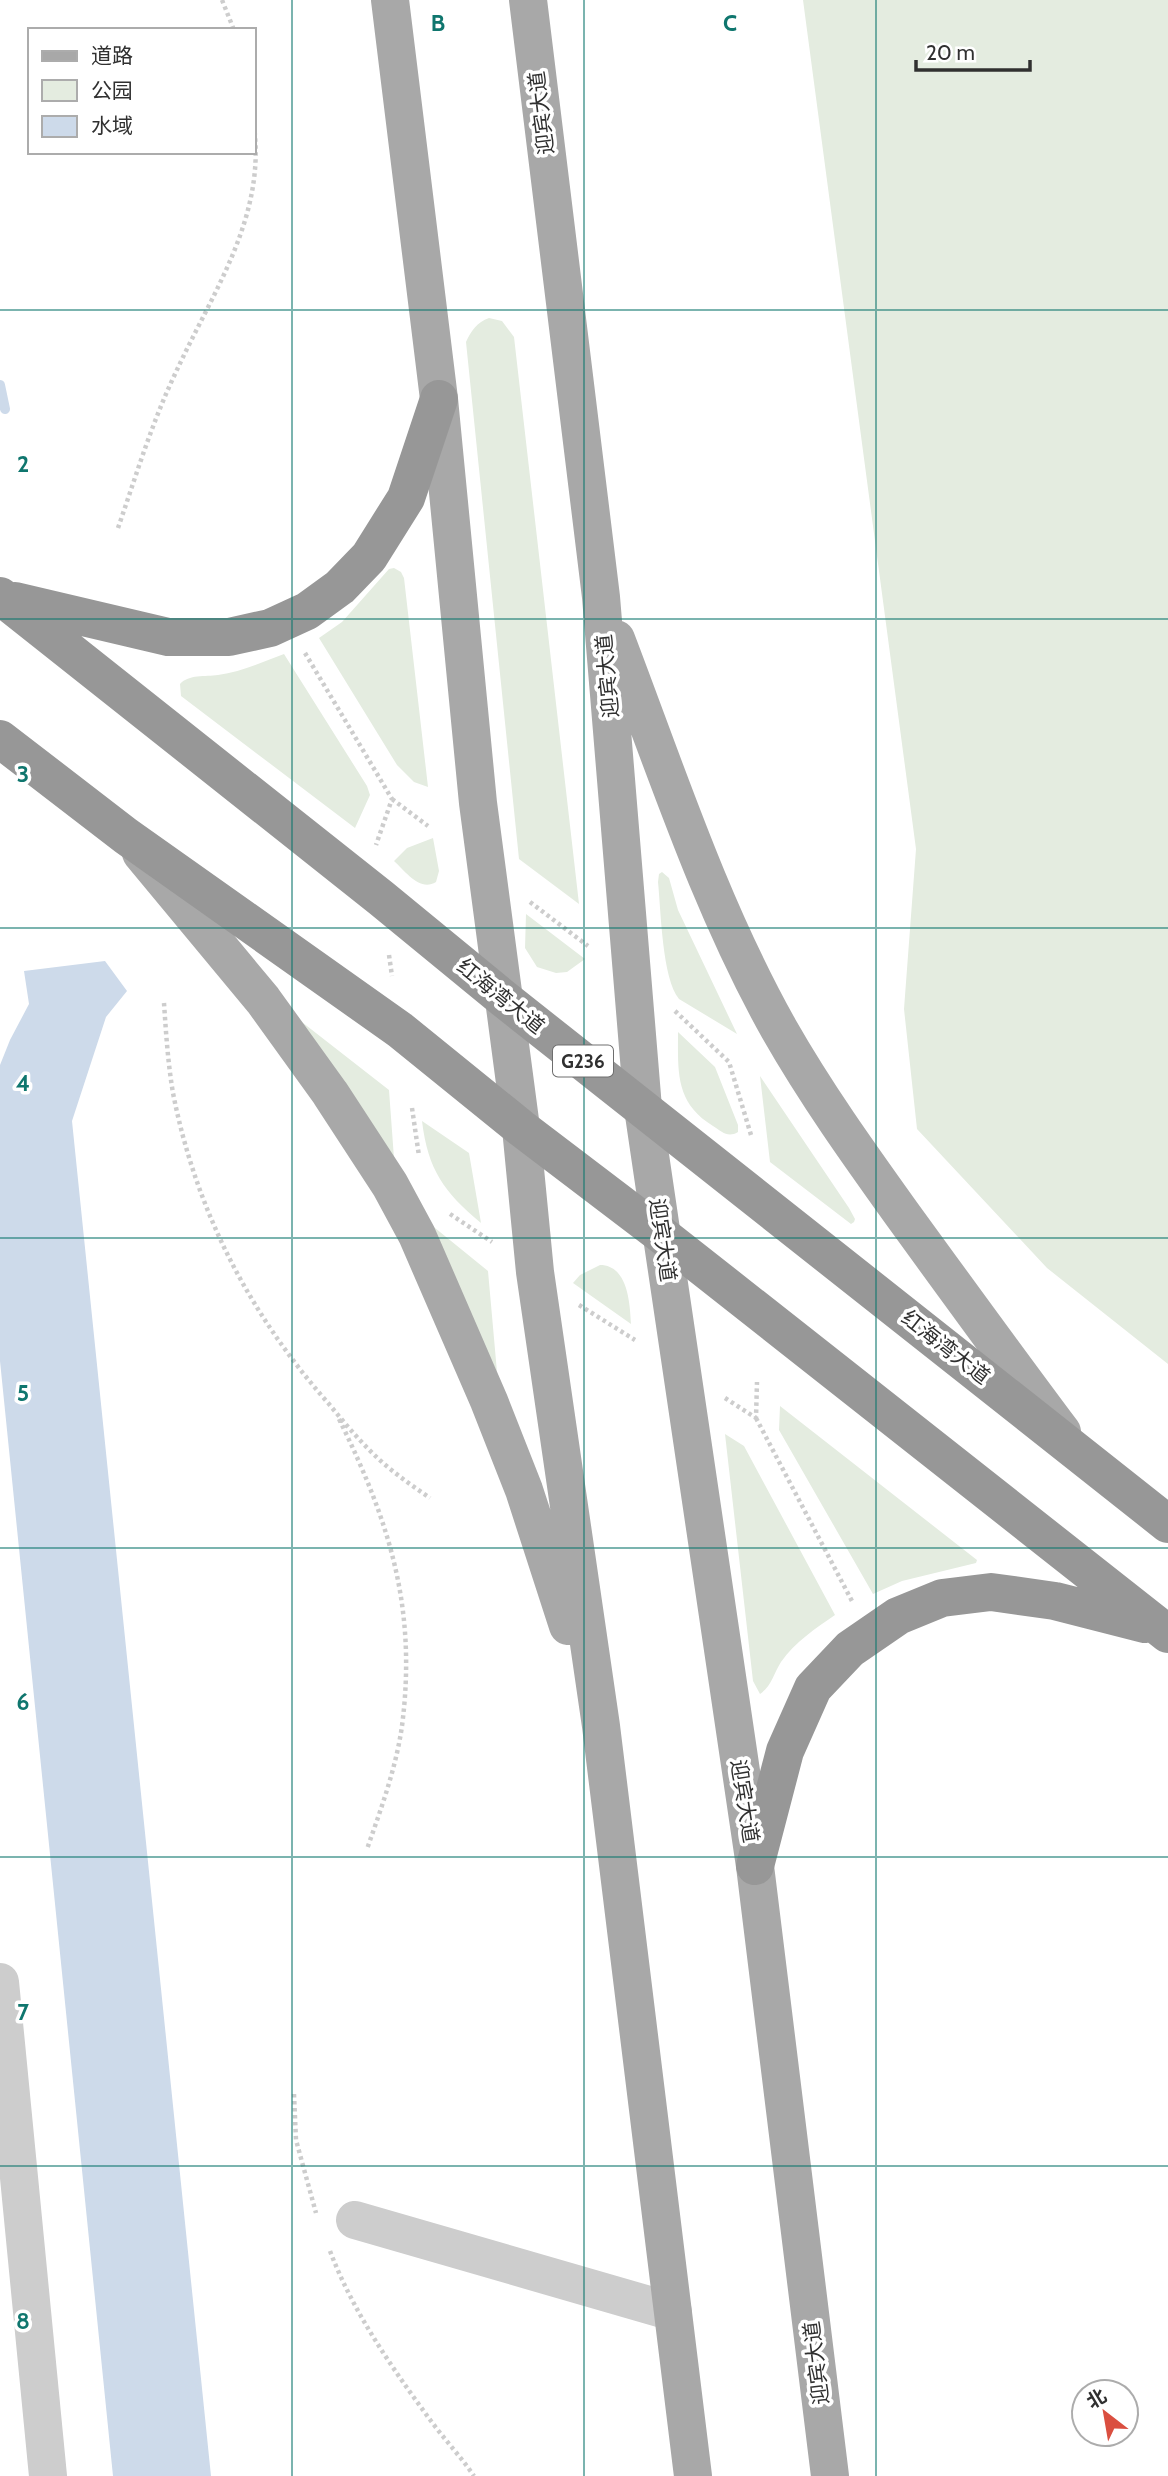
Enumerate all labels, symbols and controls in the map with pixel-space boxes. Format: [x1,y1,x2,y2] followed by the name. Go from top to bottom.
[431,9,445,37] text: B
[723,9,737,37] text: C
[28,28,256,154] legend
[916,28,1030,72] scale bar
[926,40,975,65] text: 20 m
[91,43,133,68] text: 道路
[523,70,559,156] street label: 迎宾大道
[91,78,133,103] text: 公园
[91,113,133,138] text: 水域
[17,450,29,478] text: 2
[591,633,623,719] street label: 迎宾大道
[17,760,29,788] text: 3
[452,953,550,1039] street label: 红海湾大道
[553,1046,613,1077] road number: G236
[16,1069,30,1097] text: 4
[645,1197,681,1283] street label: 迎宾大道
[897,1305,995,1389] street label: 红海湾大道
[17,1379,29,1407] text: 5
[17,1688,29,1716] text: 6
[726,1758,764,1844] street label: 迎宾大道
[17,1998,29,2026] text: 7
[16,2307,30,2335] text: 8
[798,2320,834,2406] street label: 迎宾大道
[1070,2378,1140,2448] north arrow
[1082,2384,1111,2414] text: 北

